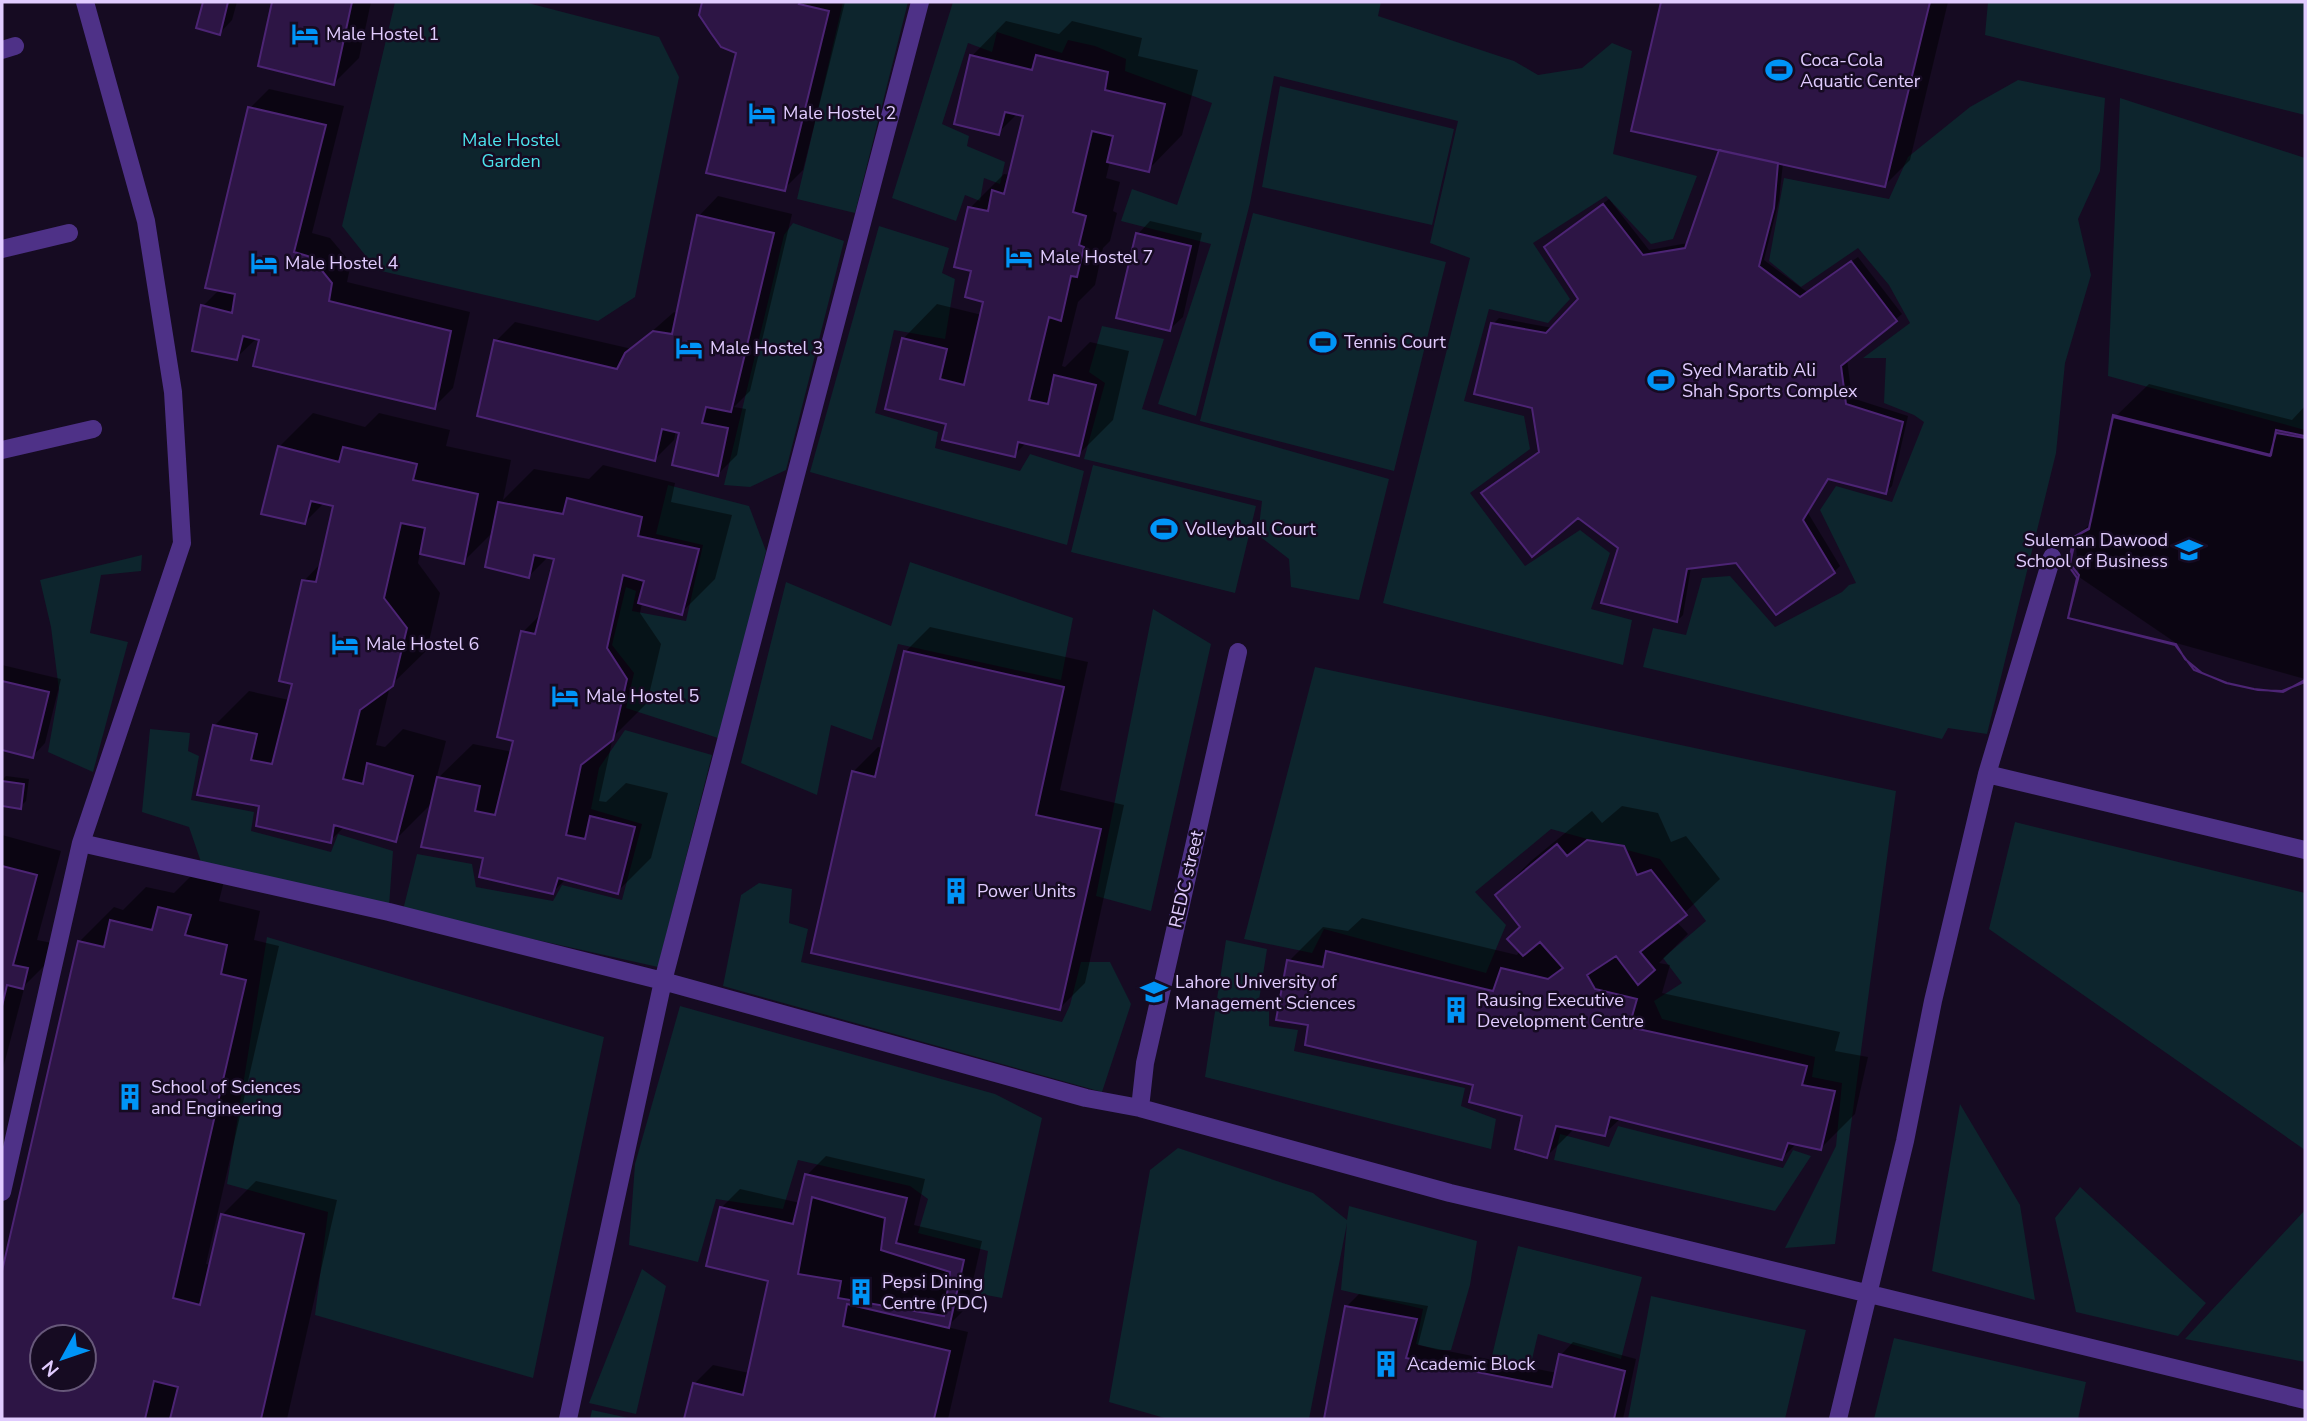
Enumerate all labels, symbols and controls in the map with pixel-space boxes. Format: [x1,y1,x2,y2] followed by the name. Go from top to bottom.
[290,19,320,49] hotel icon: Male Hostel 1
[326,22,439,46] place label: Male Hostel 1
[1800,48,1921,93] place label: Coca-Cola Aquatic Center
[1764,55,1794,85] sports icon: Coca-Cola Aquatic Center
[747,98,777,128] hotel icon: Male Hostel 2
[783,101,896,125] place label: Male Hostel 2
[462,128,561,173] park label: Male Hostel Garden
[1004,242,1034,272] hotel icon: Male Hostel 7
[1040,245,1153,269] place label: Male Hostel 7
[249,248,279,278] hotel icon: Male Hostel 4
[285,251,398,275] place label: Male Hostel 4
[1308,327,1338,357] sports icon: Tennis Court
[1344,330,1446,354] place label: Tennis Court
[674,333,704,363] hotel icon: Male Hostel 3
[710,336,823,360] place label: Male Hostel 3
[1682,358,1858,403] place label: Syed Maratib Ali Shah Sports Complex
[1646,365,1676,395] sports icon: Syed Maratib Ali Shah Sports Complex
[1149,514,1179,544] sports icon: Volleyball Court
[1184,517,1316,541] place label: Volleyball Court
[2016,528,2168,573] place label: Suleman Dawood School of Business
[2174,535,2204,565] school or university icon: Suleman Dawood School of Business
[330,629,360,659] hotel icon: Male Hostel 6
[366,632,479,656] place label: Male Hostel 6
[550,681,580,711] hotel icon: Male Hostel 5
[586,684,699,708] place label: Male Hostel 5
[1163,827,1209,930] street label: REDC street
[941,876,971,906] building icon: Power Units
[977,879,1076,903] place label: Power Units
[1175,970,1356,1015] place label: Lahore University of Management Sciences
[1139,977,1169,1007] school or university icon: Lahore University of Management Sciences
[1477,988,1644,1033] place label: Rausing Executive Development Centre
[1441,995,1471,1025] building icon: Rausing Executive Development Centre
[151,1075,301,1120] place label: School of Sciences and Engineering
[115,1082,145,1112] building icon: School of Sciences and Engineering
[882,1270,988,1315] place label: Pepsi Dining Centre (PDC)
[846,1277,876,1307] building icon: Pepsi Dining Centre (PDC)
[28,1323,98,1393] north arrow
[1371,1349,1401,1379] building icon: Academic Block
[1407,1352,1536,1376] place label: Academic Block
[36,1354,65,1382] text: N

